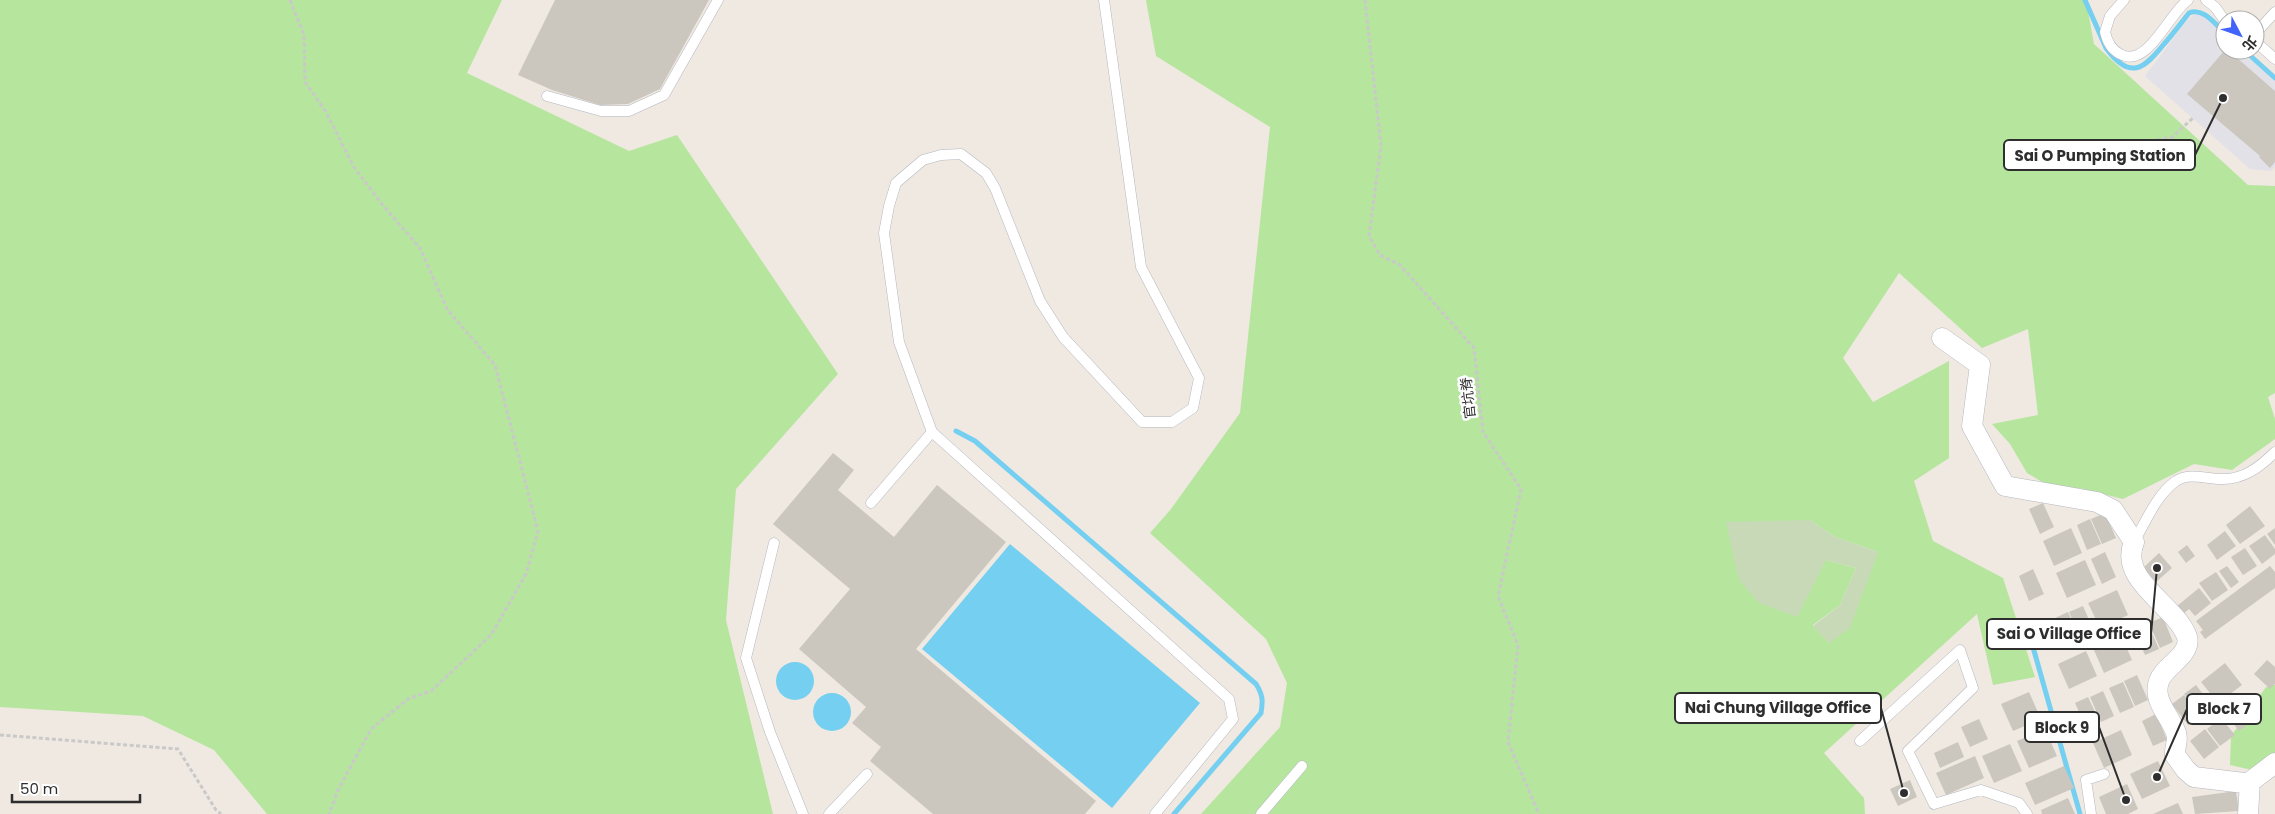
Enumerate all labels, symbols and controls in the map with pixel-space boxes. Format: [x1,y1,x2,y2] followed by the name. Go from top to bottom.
[2215,10,2265,60] north arrow
[2238,32,2262,55] text: 北
[2004,140,2195,170] callout: Sai O Pumping Station
[2014,145,2186,166] text: Sai O Pumping Station
[1456,376,1480,420] street label: 官坑脊
[1987,619,2151,649] callout: Sai O Village Office
[1997,623,2141,644] text: Sai O Village Office
[1675,693,1881,723] callout: Nai Chung Village Office
[2187,694,2261,724] callout: Block 7
[1685,697,1871,718] text: Nai Chung Village Office
[2197,698,2251,719] text: Block 7
[2025,712,2099,742] callout: Block 9
[2035,717,2089,738] text: Block 9
[12,772,140,804] scale bar
[20,778,58,799] text: 50 m

